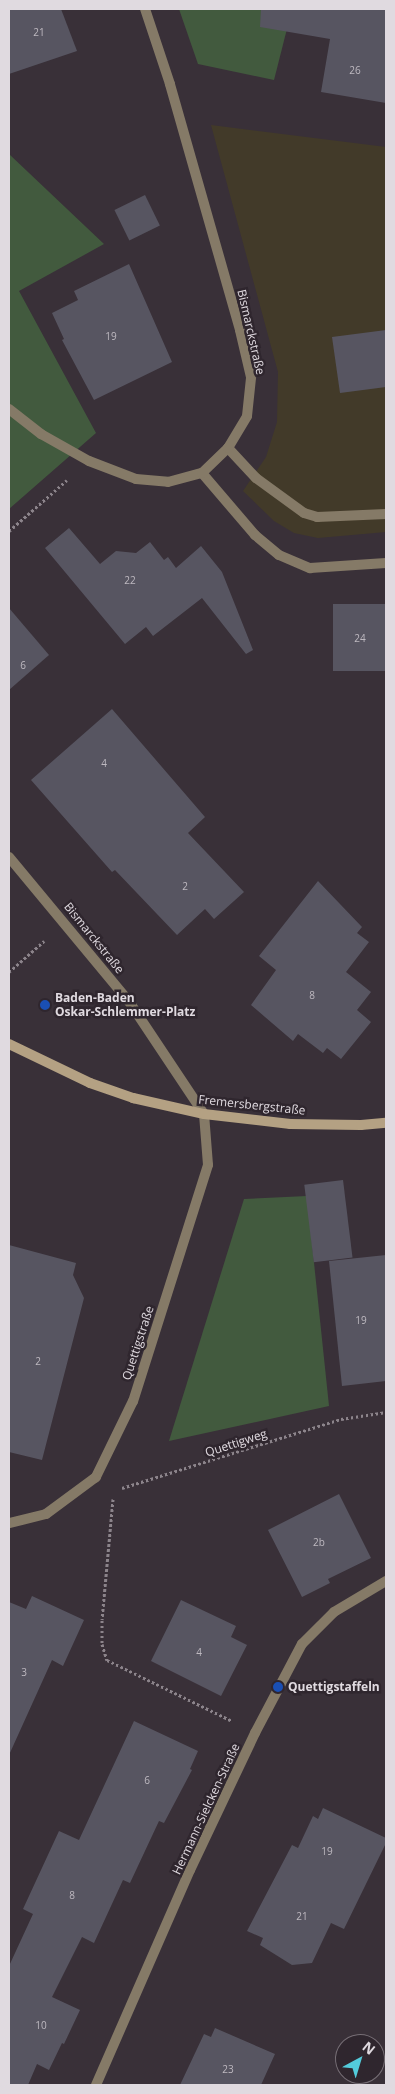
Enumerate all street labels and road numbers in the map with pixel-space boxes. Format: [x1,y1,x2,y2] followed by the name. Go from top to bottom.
[234,288,268,376] street label: Bismarckstraße
[61,900,127,976] street label: Bismarckstraße
[198,1092,306,1118] street label: Fremersbergstraße
[119,1304,157,1382] street label: Quettigstraße
[203,1426,269,1460] street label: Quettigweg
[169,1741,243,1877] street label: Hermann-Sielcken-Straße

